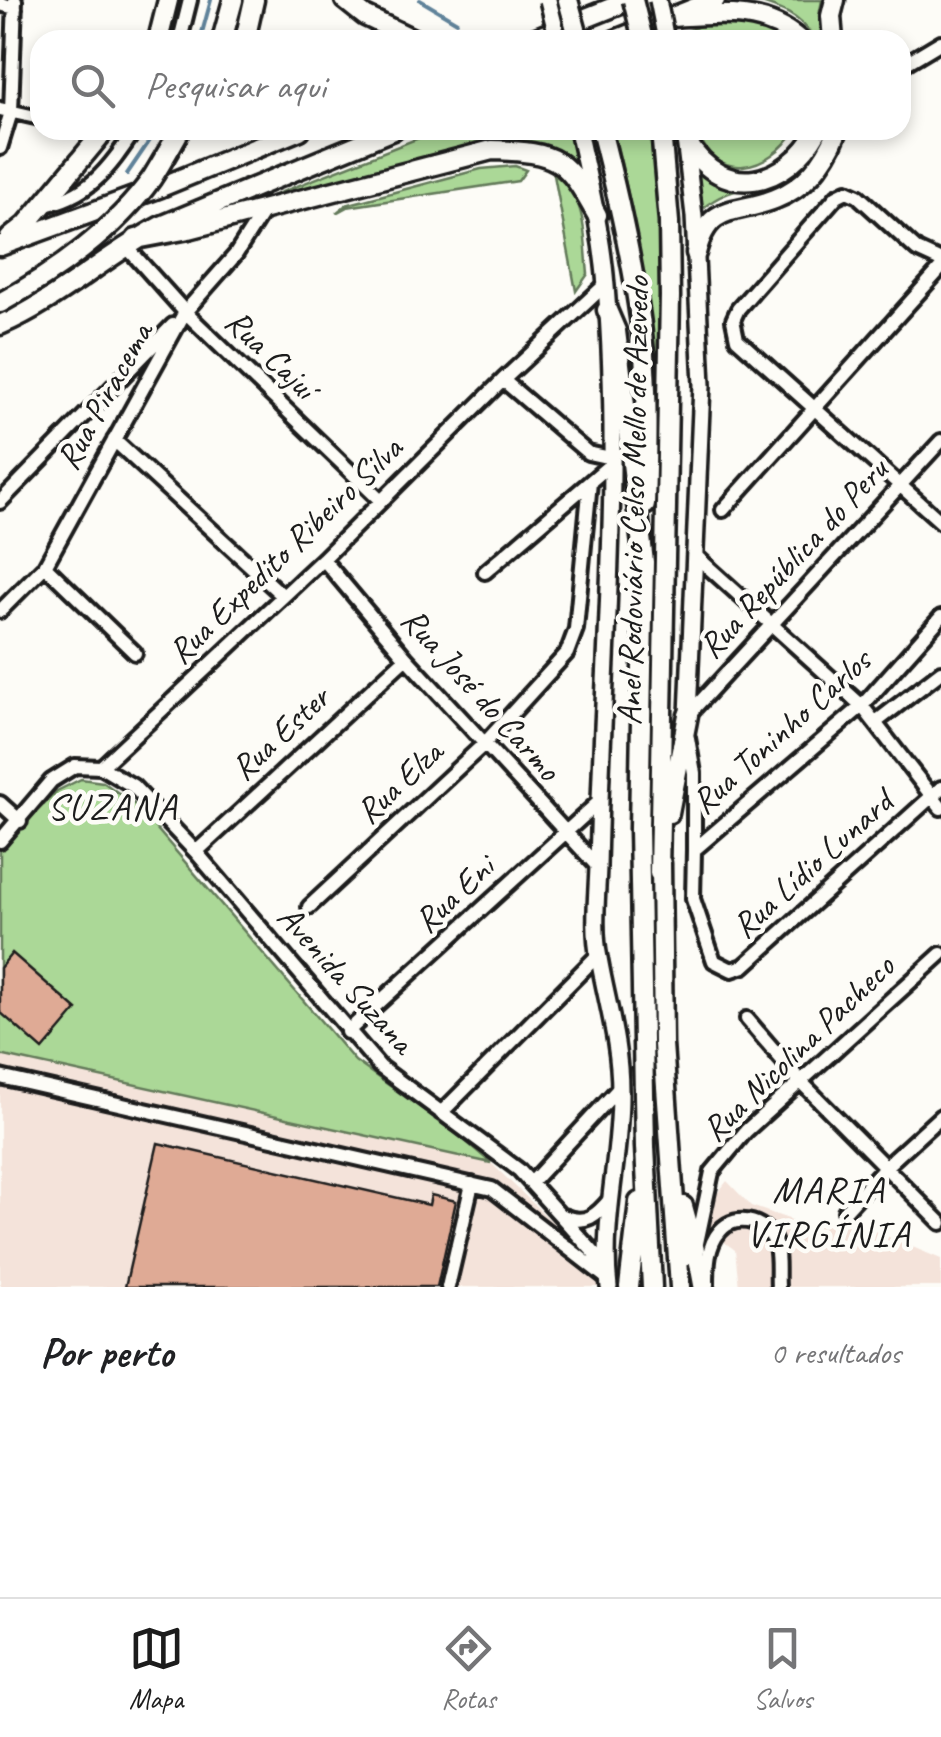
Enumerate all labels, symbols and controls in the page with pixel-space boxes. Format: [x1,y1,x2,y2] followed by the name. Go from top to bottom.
[30,30,911,140] search box
[65,58,120,113] icon: search
[145,62,326,109] text: Pesquisar aqui
[607,275,659,726] street label: Anel Rodoviário Celso Mello de Azevedo
[216,299,331,413] street label: Rua Cajuí
[45,312,164,478] street label: Rua Piracema
[158,425,413,674] street label: Rua Expedito Ribeiro Silva
[688,447,899,668] street label: Rua República do Peru
[391,598,572,791] street label: Rua José do Carmo
[682,636,883,824] street label: Rua Toninho Carlos
[221,674,341,790] street label: Rua Ester
[346,729,454,834] street label: Rua Elza
[722,777,906,948] street label: Rua Lídio Lunard
[47,783,179,830] district label: SUZANA
[404,842,507,943] street label: Rua Eni
[267,895,426,1065] street label: Avenida Suzana
[692,944,905,1151] street label: Rua Nicolina Pacheco
[746,1166,912,1257] district label: MARIA VIRGÍNIA
[40,1326,173,1379] text: Por perto
[770,1332,901,1373] text: 0 resultados
[129,1621,184,1716] tab: Mapa
[441,1621,496,1716] tab: Rotas
[753,1621,812,1716] tab: Salvos

